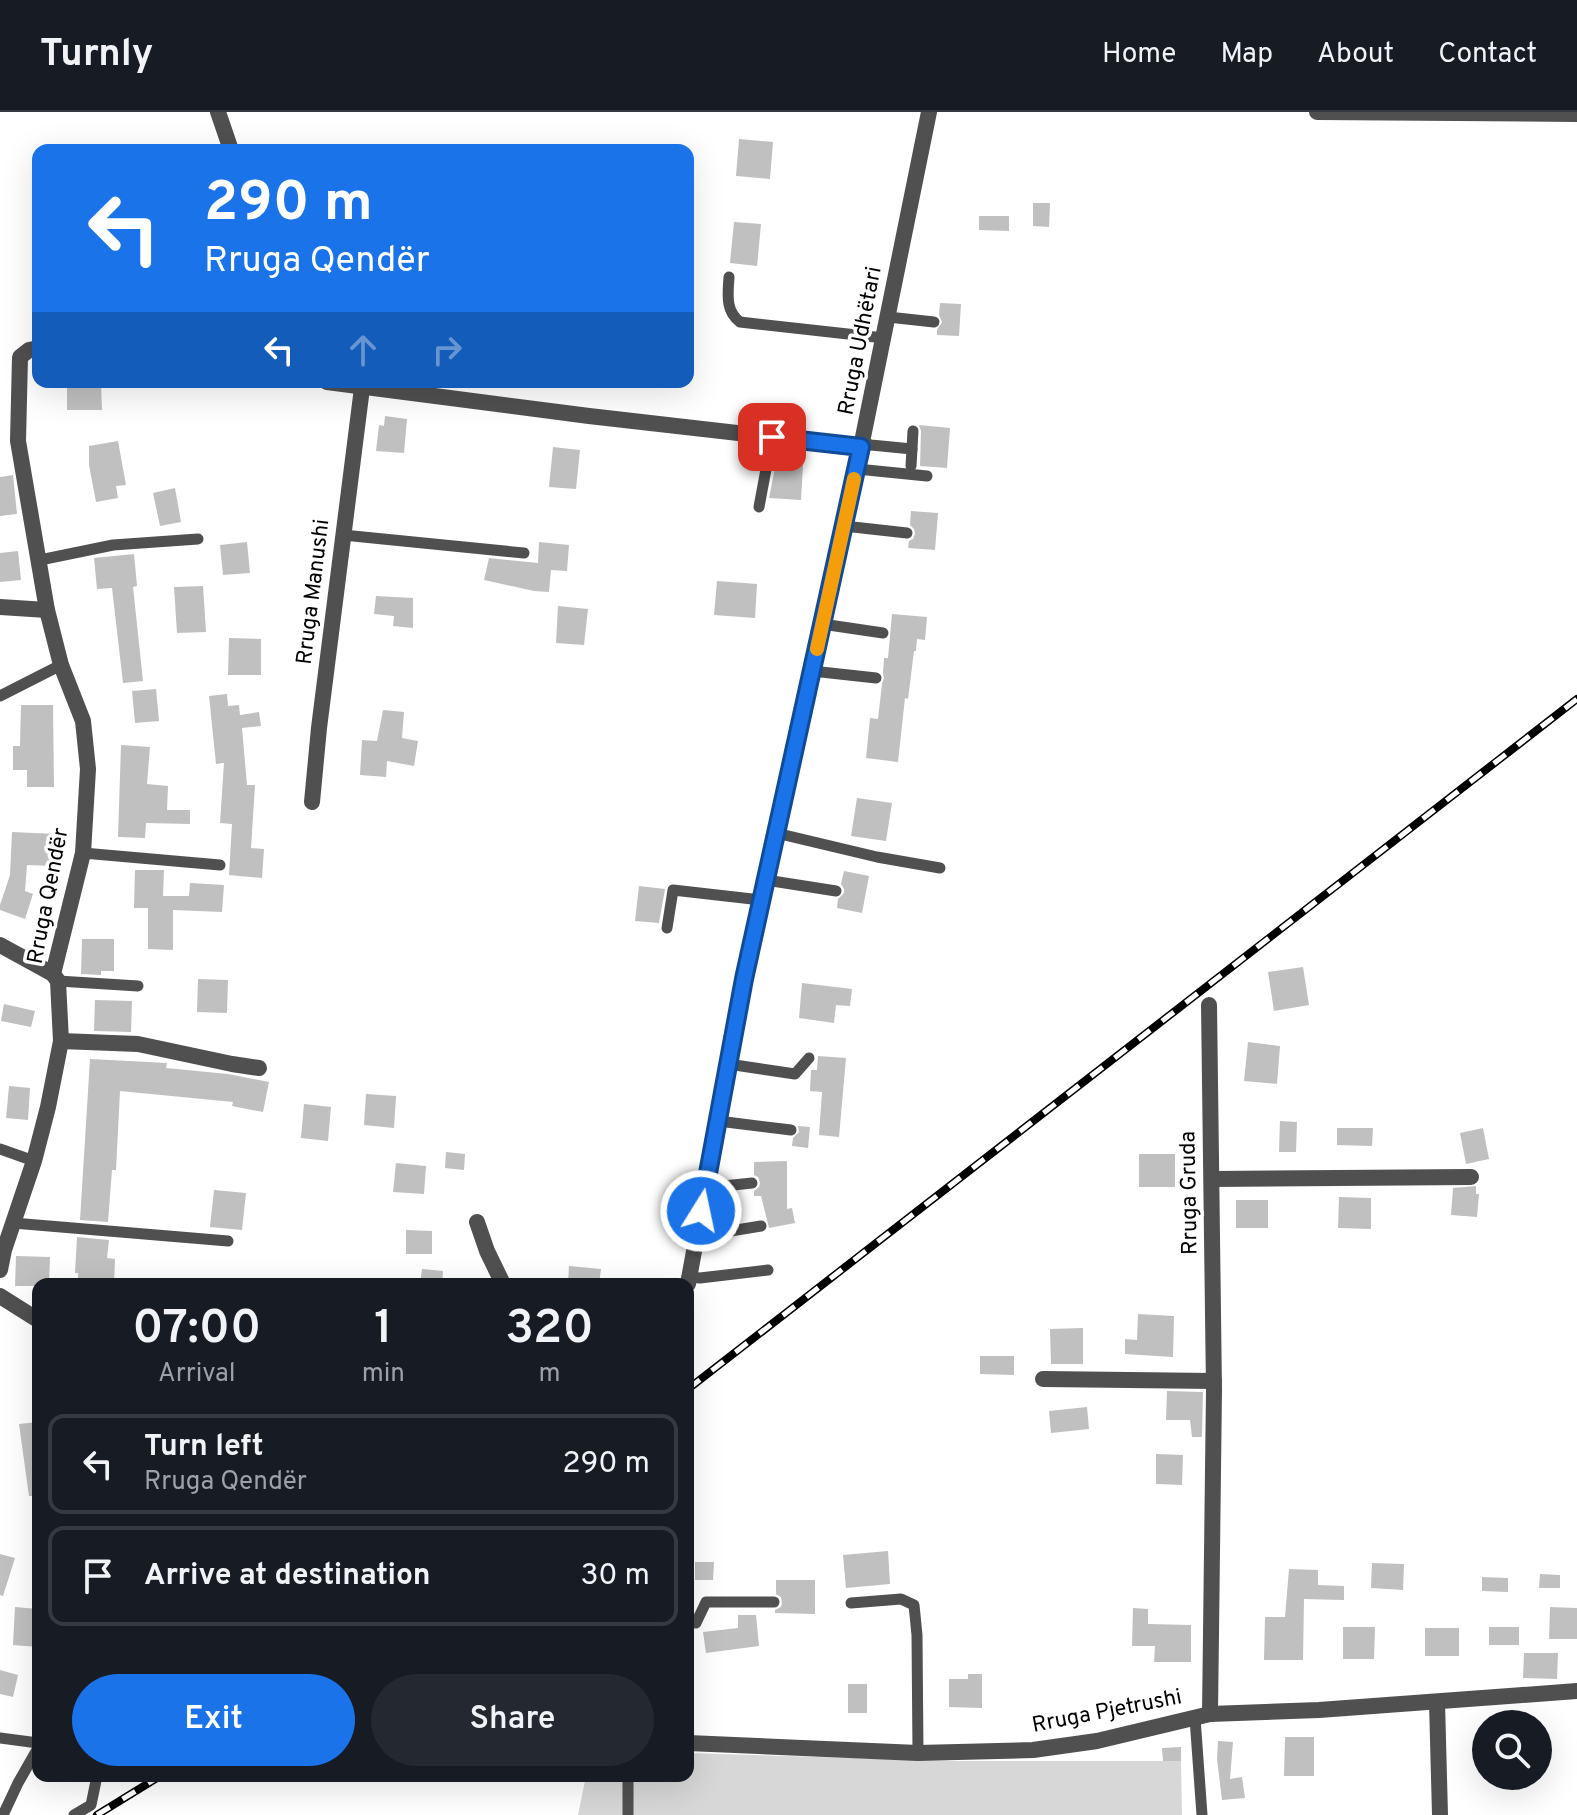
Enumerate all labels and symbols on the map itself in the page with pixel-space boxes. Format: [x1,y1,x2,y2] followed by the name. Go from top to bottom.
[833,264,889,418] street label: Rruga Udhëtari
[738,403,806,471] pin
[292,518,336,666] street label: Rruga Manushi
[23,825,75,966] street label: Rruga Qendër
[1175,1131,1205,1255] street label: Rruga Gruda
[659,1169,743,1253] position arrow
[1030,1684,1184,1740] street label: Rruga Pjetrushi

